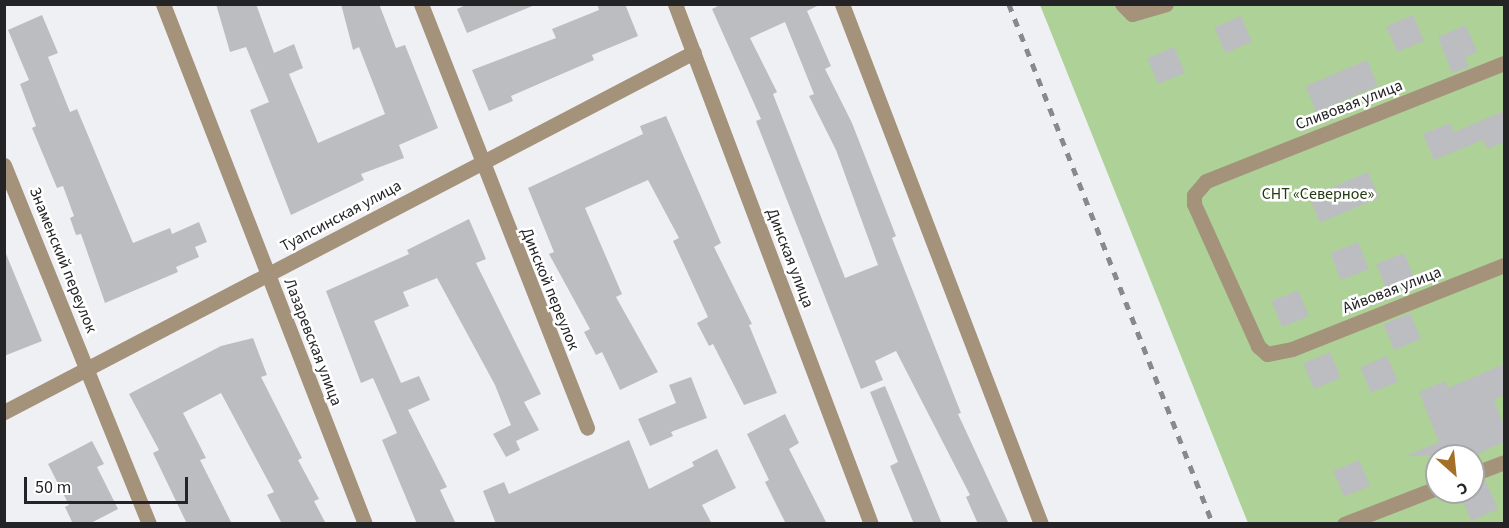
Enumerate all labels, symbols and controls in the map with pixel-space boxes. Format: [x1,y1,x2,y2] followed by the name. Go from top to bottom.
[1293,76,1405,134] street label: Сливовая улица
[277,176,405,256] street label: Туапсинская улица
[25,184,101,336] street label: Знаменский переулок
[1262,184,1374,204] park label: СНТ «Северное»
[762,206,818,310] street label: Динская улица
[517,225,583,353] street label: Динской переулок
[1340,262,1444,318] street label: Айвовая улица
[280,276,346,408] street label: Лазаревская улица
[1425,444,1485,504] north arrow
[27,465,190,503] scale bar
[35,475,71,500] text: 50 m
[1453,476,1471,500] text: С

